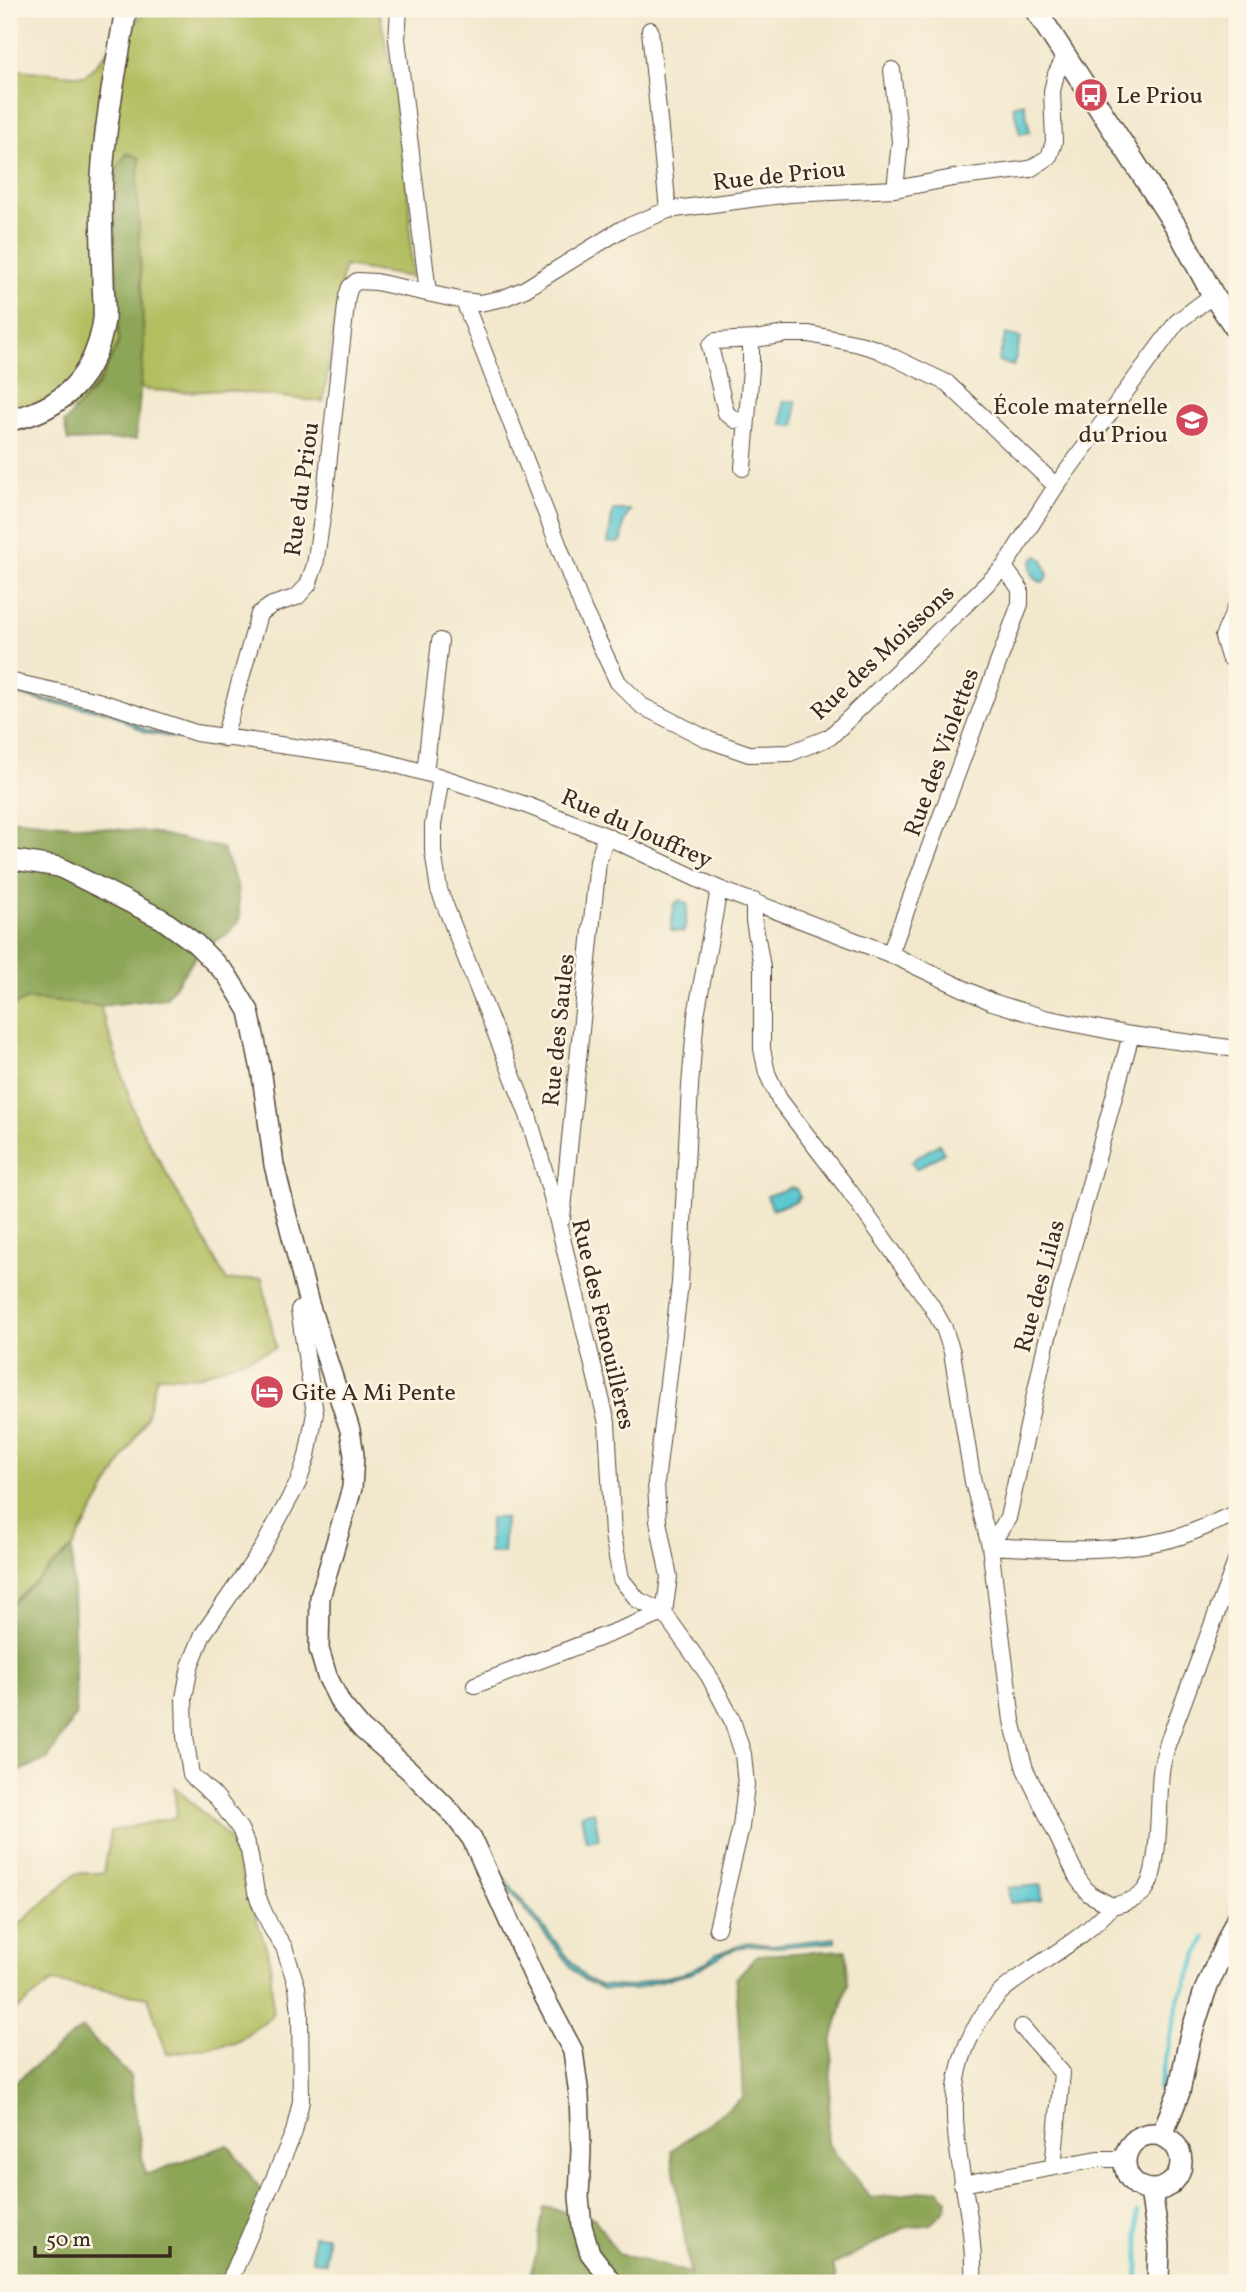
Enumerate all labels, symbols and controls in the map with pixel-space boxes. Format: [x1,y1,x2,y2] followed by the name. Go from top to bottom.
[1072,76,1110,114] bus stop icon: Le Priou
[1116,80,1203,114] place label: Le Priou
[711,153,847,201] street label: Rue de Priou
[993,391,1168,453] place label: École maternelle du Priou
[1173,401,1211,439] school or university icon: École maternelle du Priou
[277,420,329,559] street label: Rue du Priou
[804,578,963,729] street label: Rue des Moissons
[897,664,989,842] street label: Rue des Violettes
[555,781,717,878] street label: Rue du Jouffrey
[535,952,585,1108] street label: Rue des Saules
[561,1216,643,1433] street label: Rue des Fenouillères
[1007,1216,1075,1357] street label: Rue des Lilas
[248,1373,286,1411] hotel icon: Gite A Mi Pente
[292,1377,456,1411] place label: Gite A Mi Pente
[35,2215,170,2259] scale bar
[46,2226,91,2255] text: 50 m

